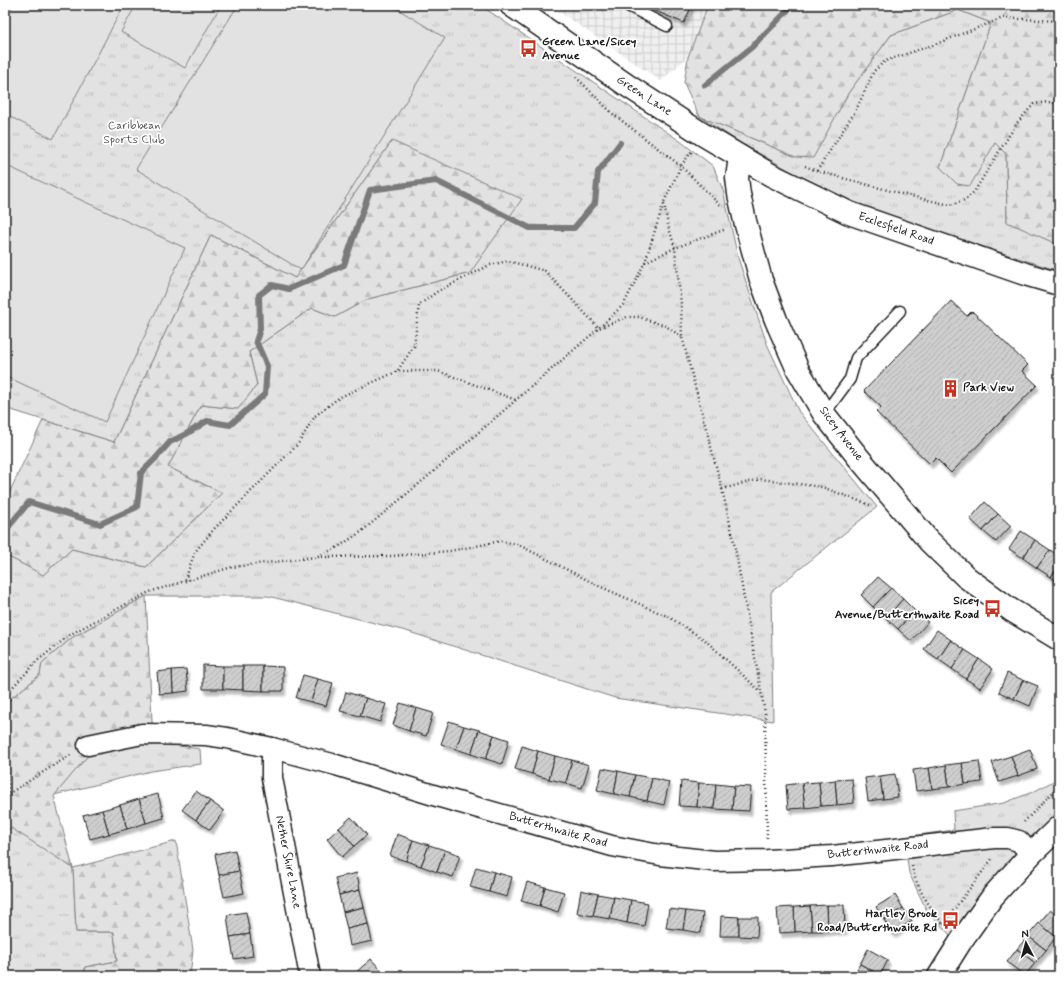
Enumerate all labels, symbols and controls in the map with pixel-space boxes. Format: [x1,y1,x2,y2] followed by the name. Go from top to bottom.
[542,34,637,64] place label: Green Lane/Sicey Avenue
[519,39,539,59] bus stop icon: Green Lane/Sicey Avenue
[613,72,675,120] street label: Green Lane
[103,118,165,148] park label: Caribbean Sports Club
[856,209,936,249] street label: Ecclesfield Road
[940,378,960,398] building icon: Park View
[963,380,1014,396] place label: Park View
[815,403,867,465] street label: Sicey Avenue
[835,593,980,623] place label: Sicey Avenue/Butterthwaite Road
[982,598,1002,618] bus stop icon: Sicey Avenue/Butterthwaite Road
[507,808,609,852] street label: Butterthwaite Road
[271,814,305,910] street label: Nether Shire Lane
[827,837,929,863] street label: Butterthwaite Road
[817,906,937,936] place label: Hartley Brook Road/Butterthwaite Rd
[940,911,960,931] bus stop icon: Hartley Brook Road/Butterthwaite Rd
[1006,923,1046,963] north arrow
[1021,927,1029,941] text: N

